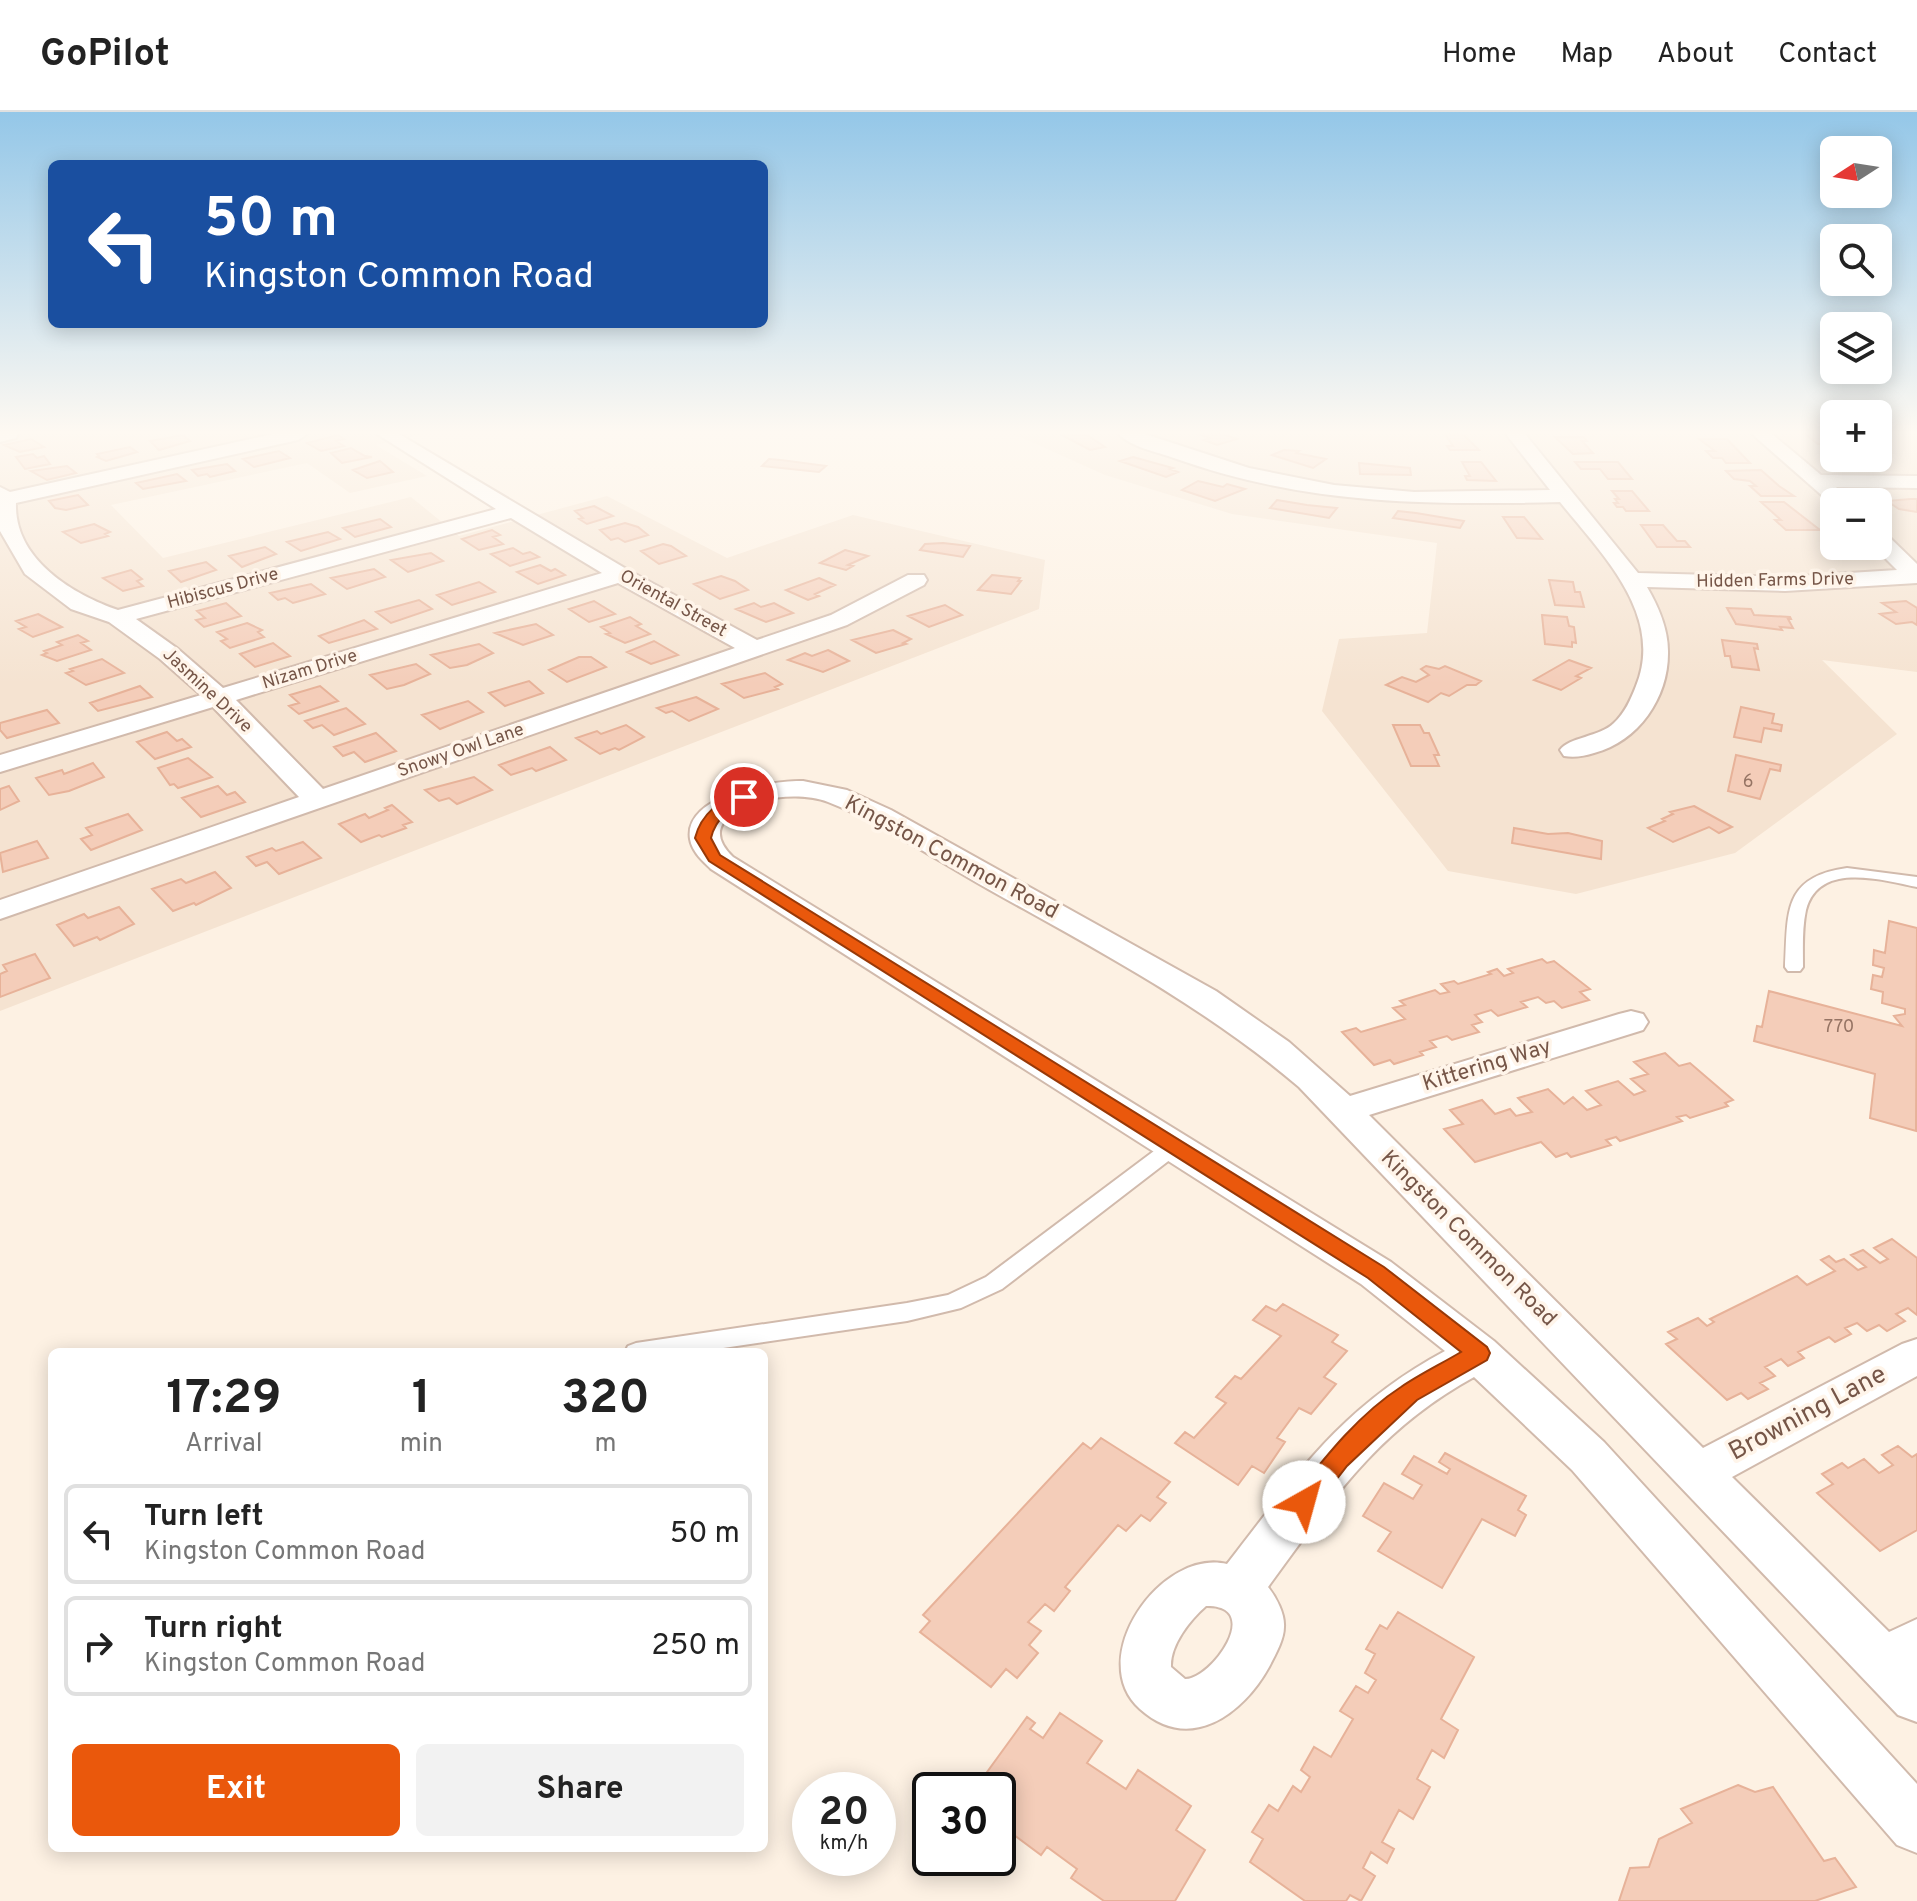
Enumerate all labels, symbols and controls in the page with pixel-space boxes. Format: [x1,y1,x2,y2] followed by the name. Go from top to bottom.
[40,31,170,80] text: GoPilot
[1442,37,1516,73] text: Home
[1560,37,1613,73] text: Map
[1657,37,1734,73] text: About
[1778,37,1877,73] text: Contact
[1820,136,1892,208] north arrow
[1820,136,1892,560] map controls
[204,186,338,256] text: 50 m
[72,192,176,296] icon: left
[1820,224,1892,296] button: search
[204,255,594,301] text: Kingston Common Road
[1820,312,1892,384] button: layers
[1820,400,1892,472] button: +
[1820,488,1892,560] button: −
[165,563,281,615] street label: Hibiscus Drive
[615,565,731,643] street label: Oriental Street
[1696,568,1854,594] street label: Hidden Farms Drive
[157,644,257,738] street label: Jasmine Drive
[260,645,360,695] street label: Nizam Drive
[395,719,527,783] street label: Snowy Owl Lane
[710,763,778,831] pin
[1743,771,1753,794] house number: 6
[722,775,766,819] icon: arrive
[840,790,1062,926] street label: Kingston Common Road
[1824,1016,1854,1039] house number: 770
[1419,1034,1555,1098] street label: Kittering Way
[1374,1145,1562,1333] street label: Kingston Common Road
[1723,1359,1893,1469] street label: Browning Lane
[166,1370,282,1430] text: 17:29
[412,1370,431,1430] text: 1
[561,1370,650,1430] text: 320
[185,1428,263,1461] text: Arrival
[400,1428,443,1461] text: min
[594,1428,616,1461] text: m
[1262,1460,1346,1544] position arrow
[144,1499,264,1536] text: Turn left
[76,1512,120,1556] icon: left
[670,1516,740,1553] text: 50 m
[144,1536,425,1569] text: Kingston Common Road
[144,1611,282,1648] text: Turn right
[76,1624,120,1668] icon: right
[651,1628,740,1665] text: 250 m
[144,1648,425,1681] text: Kingston Common Road
[72,1744,400,1836] button: Exit
[416,1744,744,1836] button: Share
[912,1772,1016,1876] speed limit sign: 30
[819,1789,869,1839] text: 20
[820,1831,868,1857] text: km/h

